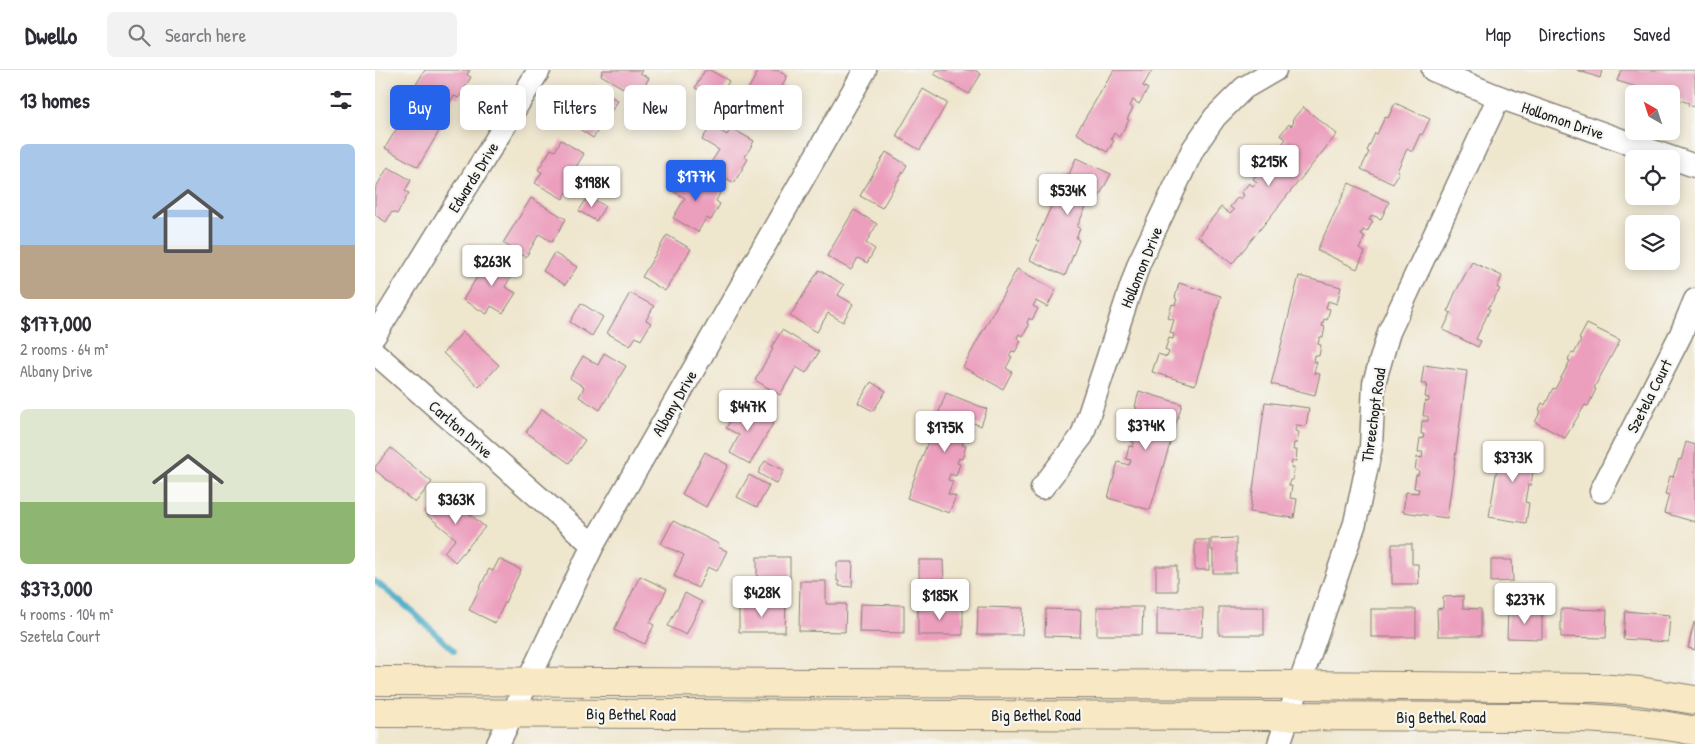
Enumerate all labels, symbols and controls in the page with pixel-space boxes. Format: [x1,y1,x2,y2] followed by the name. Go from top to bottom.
[107,12,457,57] search box
[25,19,77,51] text: Dwello
[125,21,153,49] icon: search
[165,22,246,48] text: Search here
[1486,22,1511,47] text: Map
[1539,22,1605,47] text: Directions
[1633,22,1670,47] text: Saved
[390,85,450,130] chip: Buy
[460,85,526,130] chip: Rent
[536,85,614,130] chip: Filters
[624,85,686,130] chip: New
[696,85,802,130] chip: Apartment
[1625,85,1680,140] north arrow
[1625,85,1680,270] map controls
[20,86,90,115] text: 13 homes
[327,86,355,114] icon: filters
[1519,96,1608,145] street label: Hollomon Drive
[443,137,504,216] street label: Edwards Drive
[1234,144,1304,187] pin: $215K
[1251,150,1287,172] text: $215K
[1625,150,1680,205] button: locate
[661,160,731,202] pin: $177K
[677,165,715,187] text: $177K
[557,166,627,208] pin: $198K
[574,171,610,193] text: $198K
[1033,174,1103,216] pin: $534K
[143,176,233,266] icon: home
[1050,179,1086,201] text: $534K
[1625,215,1680,270] button: layers
[1115,223,1167,311] street label: Hollomon Drive
[457,244,527,287] pin: $263K
[473,250,511,272] text: $263K
[20,309,92,338] text: $177,000
[20,338,108,360] text: 2 rooms · 64 m²
[1621,355,1677,437] street label: Szetela Court
[20,360,93,382] text: Albany Drive
[646,365,702,440] street label: Albany Drive
[1356,367,1390,463] street label: Threechopt Road
[713,390,783,432] pin: $447K
[424,395,498,463] street label: Carlton Drive
[730,395,766,417] text: $447K
[1111,408,1181,451] pin: $374K
[910,410,980,453] pin: $175K
[1127,414,1165,436] text: $374K
[927,416,963,438] text: $175K
[1478,440,1548,483] pin: $373K
[143,441,233,531] icon: home
[1494,446,1532,468] text: $373K
[421,482,491,525] pin: $363K
[437,488,475,510] text: $363K
[20,574,92,603] text: $373,000
[727,576,797,618] pin: $428K
[905,578,975,621] pin: $185K
[744,581,780,603] text: $428K
[1490,582,1560,625] pin: $237K
[922,584,958,606] text: $185K
[1505,588,1545,610] text: $237K
[20,603,114,625] text: 4 rooms · 104 m²
[20,625,100,647] text: Szetela Court
[586,702,676,726] street label: Big Bethel Road
[991,704,1081,726] street label: Big Bethel Road
[1396,706,1486,728] street label: Big Bethel Road

